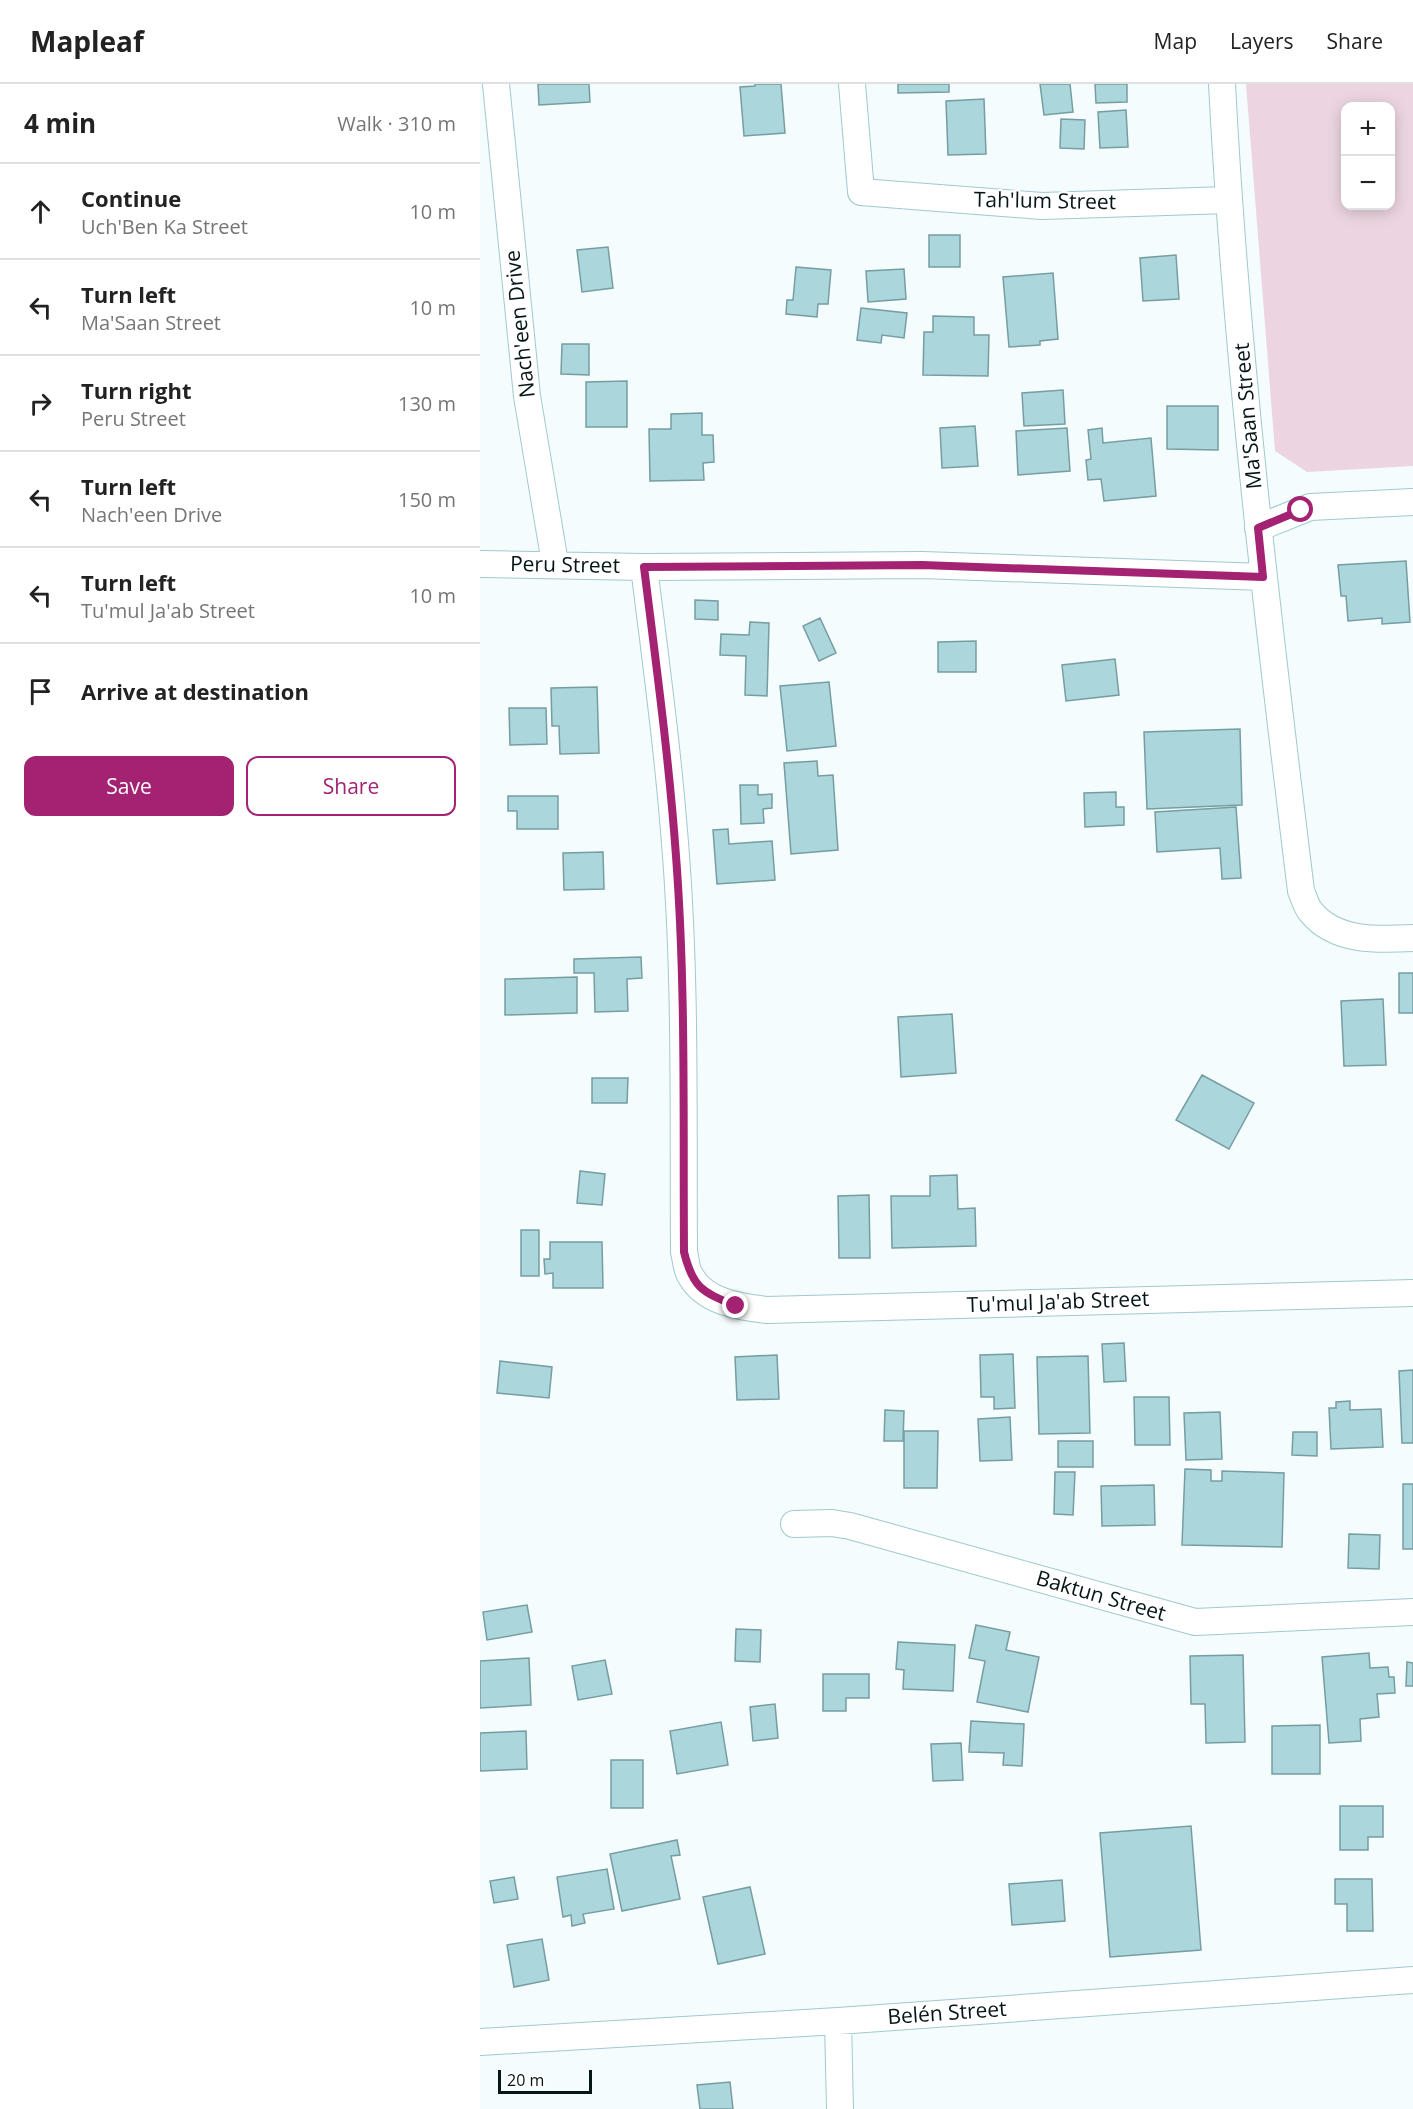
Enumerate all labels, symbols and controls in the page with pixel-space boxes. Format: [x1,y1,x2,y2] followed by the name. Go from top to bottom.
[30,22,144,60] text: Mapleaf
[1154,27,1197,55] text: Map
[1230,27,1294,55] text: Layers
[1327,27,1383,55] text: Share
[1341,102,1395,210] map controls
[1341,102,1395,156] button: +
[24,105,96,141] text: 4 min
[337,110,456,137] text: Walk · 310 m
[1341,156,1395,210] button: −
[81,183,181,213] text: Continue
[974,185,1116,215] street label: Tah'lum Street
[24,195,57,228] icon: ahead
[409,198,456,225] text: 10 m
[81,213,248,240] text: Uch'Ben Ka Street
[497,249,541,399] street label: Nach'een Drive
[81,279,176,309] text: Turn left
[24,291,57,324] icon: left
[409,294,456,321] text: 10 m
[81,309,221,336] text: Ma'Saan Street
[1227,342,1267,491] street label: Ma'Saan Street
[81,375,192,405] text: Turn right
[24,387,57,420] icon: right
[398,390,456,417] text: 130 m
[81,405,186,432] text: Peru Street
[81,471,176,501] text: Turn left
[24,483,57,516] icon: left
[398,486,456,513] text: 150 m
[1287,496,1313,522] route start
[81,501,222,528] text: Nach'een Drive
[510,549,620,579] street label: Peru Street
[81,567,176,597] text: Turn left
[24,579,57,612] icon: left
[409,582,456,609] text: 10 m
[81,597,255,624] text: Tu'mul Ja'ab Street
[24,675,57,708] icon: arrive
[81,676,309,706] text: Arrive at destination
[24,756,234,816] button: Save
[246,756,456,816] button: Share
[966,1284,1150,1318] street label: Tu'mul Ja'ab Street
[722,1292,748,1318] route end
[1033,1563,1169,1627] street label: Baktun Street
[886,1994,1007,2030] street label: Belén Street
[498,2067,592,2094] scale bar
[507,2069,544,2091] text: 20 m

